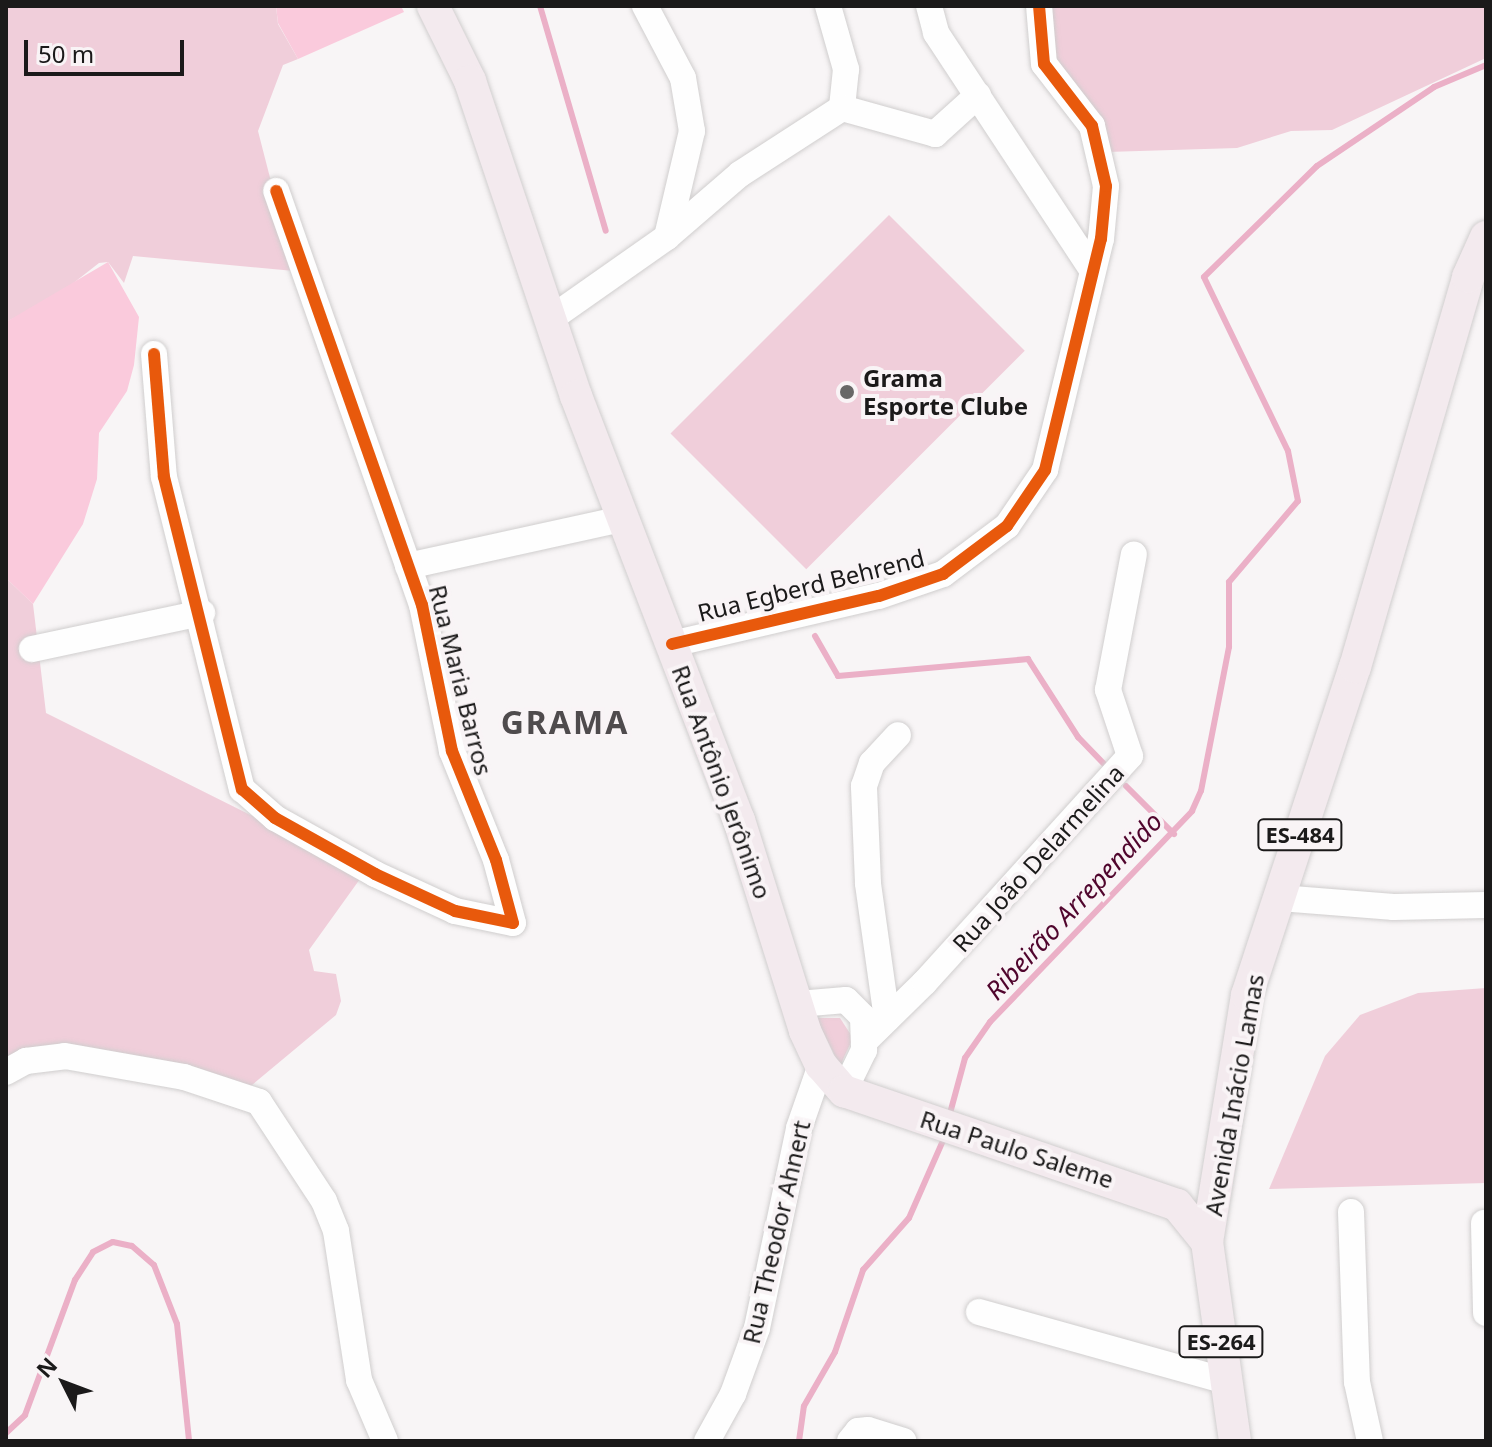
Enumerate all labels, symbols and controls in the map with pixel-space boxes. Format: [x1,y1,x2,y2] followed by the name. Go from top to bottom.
[28,24,188,74] scale bar
[38,37,94,70] text: 50 m
[863,364,1028,420] place label: Grama Esporte Clube
[838,383,856,401] marker: Grama Esporte Clube
[695,543,927,627] street label: Rua Egberd Behrend
[423,582,499,778] street label: Rua Maria Barros
[666,661,778,903] street label: Rua Antônio Jerônimo
[501,703,629,741] district label: GRAMA
[946,758,1130,958] street label: Rua João Delarmelina
[979,806,1169,1006] water label: Ribeirão Arrependido
[1256,817,1344,853] road number: ES-484
[1199,972,1269,1218] street label: Avenida Inácio Lamas
[917,1104,1117,1194] street label: Rua Paulo Saleme
[736,1118,816,1346] street label: Rua Theodor Ahnert
[1177,1324,1265,1360] road number: ES-264
[24,1343,104,1423] north arrow
[29,1350,63,1384] text: N

